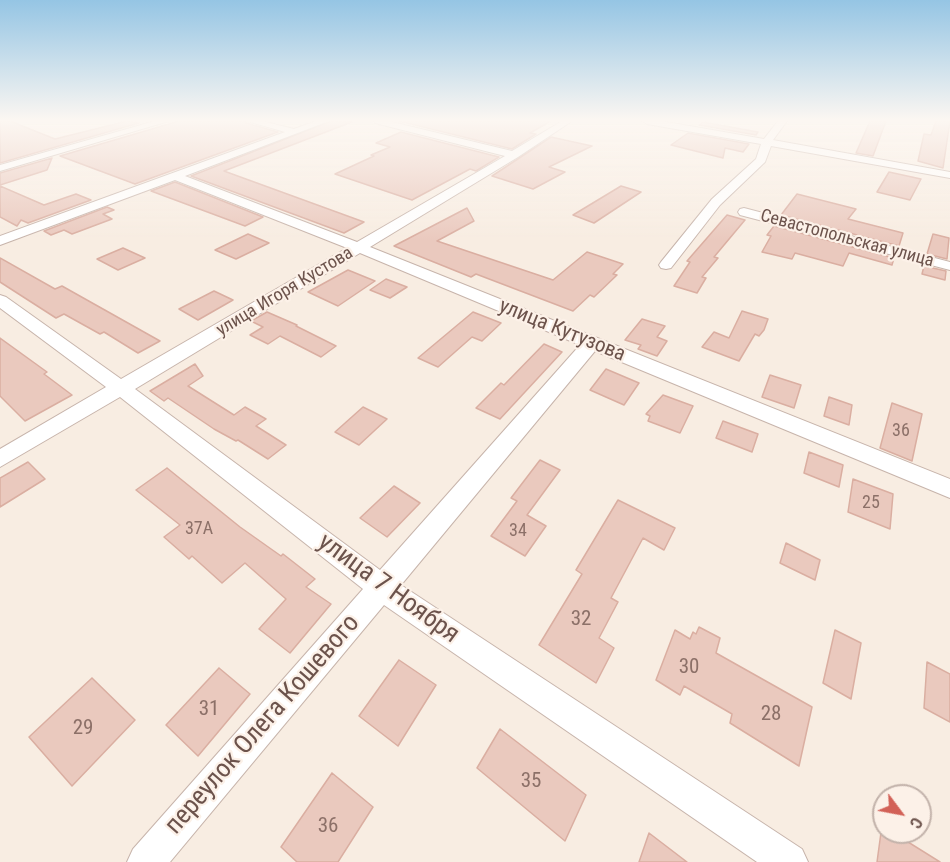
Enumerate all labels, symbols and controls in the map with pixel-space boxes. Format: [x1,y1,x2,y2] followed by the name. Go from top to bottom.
[758,205,936,273] street label: Севастопольская улица
[213,243,357,341] street label: улица Игоря Кустова
[495,294,629,368] street label: улица Кутузова
[892,420,910,442] house number: 36
[862,492,880,514] house number: 25
[185,518,213,540] house number: 37А
[509,520,527,542] house number: 34
[311,527,465,651] street label: улица 7 Ноября
[571,607,591,633] house number: 32
[159,609,367,841] street label: переулок Олега Кошевого
[679,655,699,681] house number: 30
[199,697,219,723] house number: 31
[761,702,781,728] house number: 28
[73,716,93,742] house number: 29
[521,769,541,795] house number: 35
[872,784,932,844] north arrow
[318,814,338,840] house number: 36
[906,814,926,832] text: С

